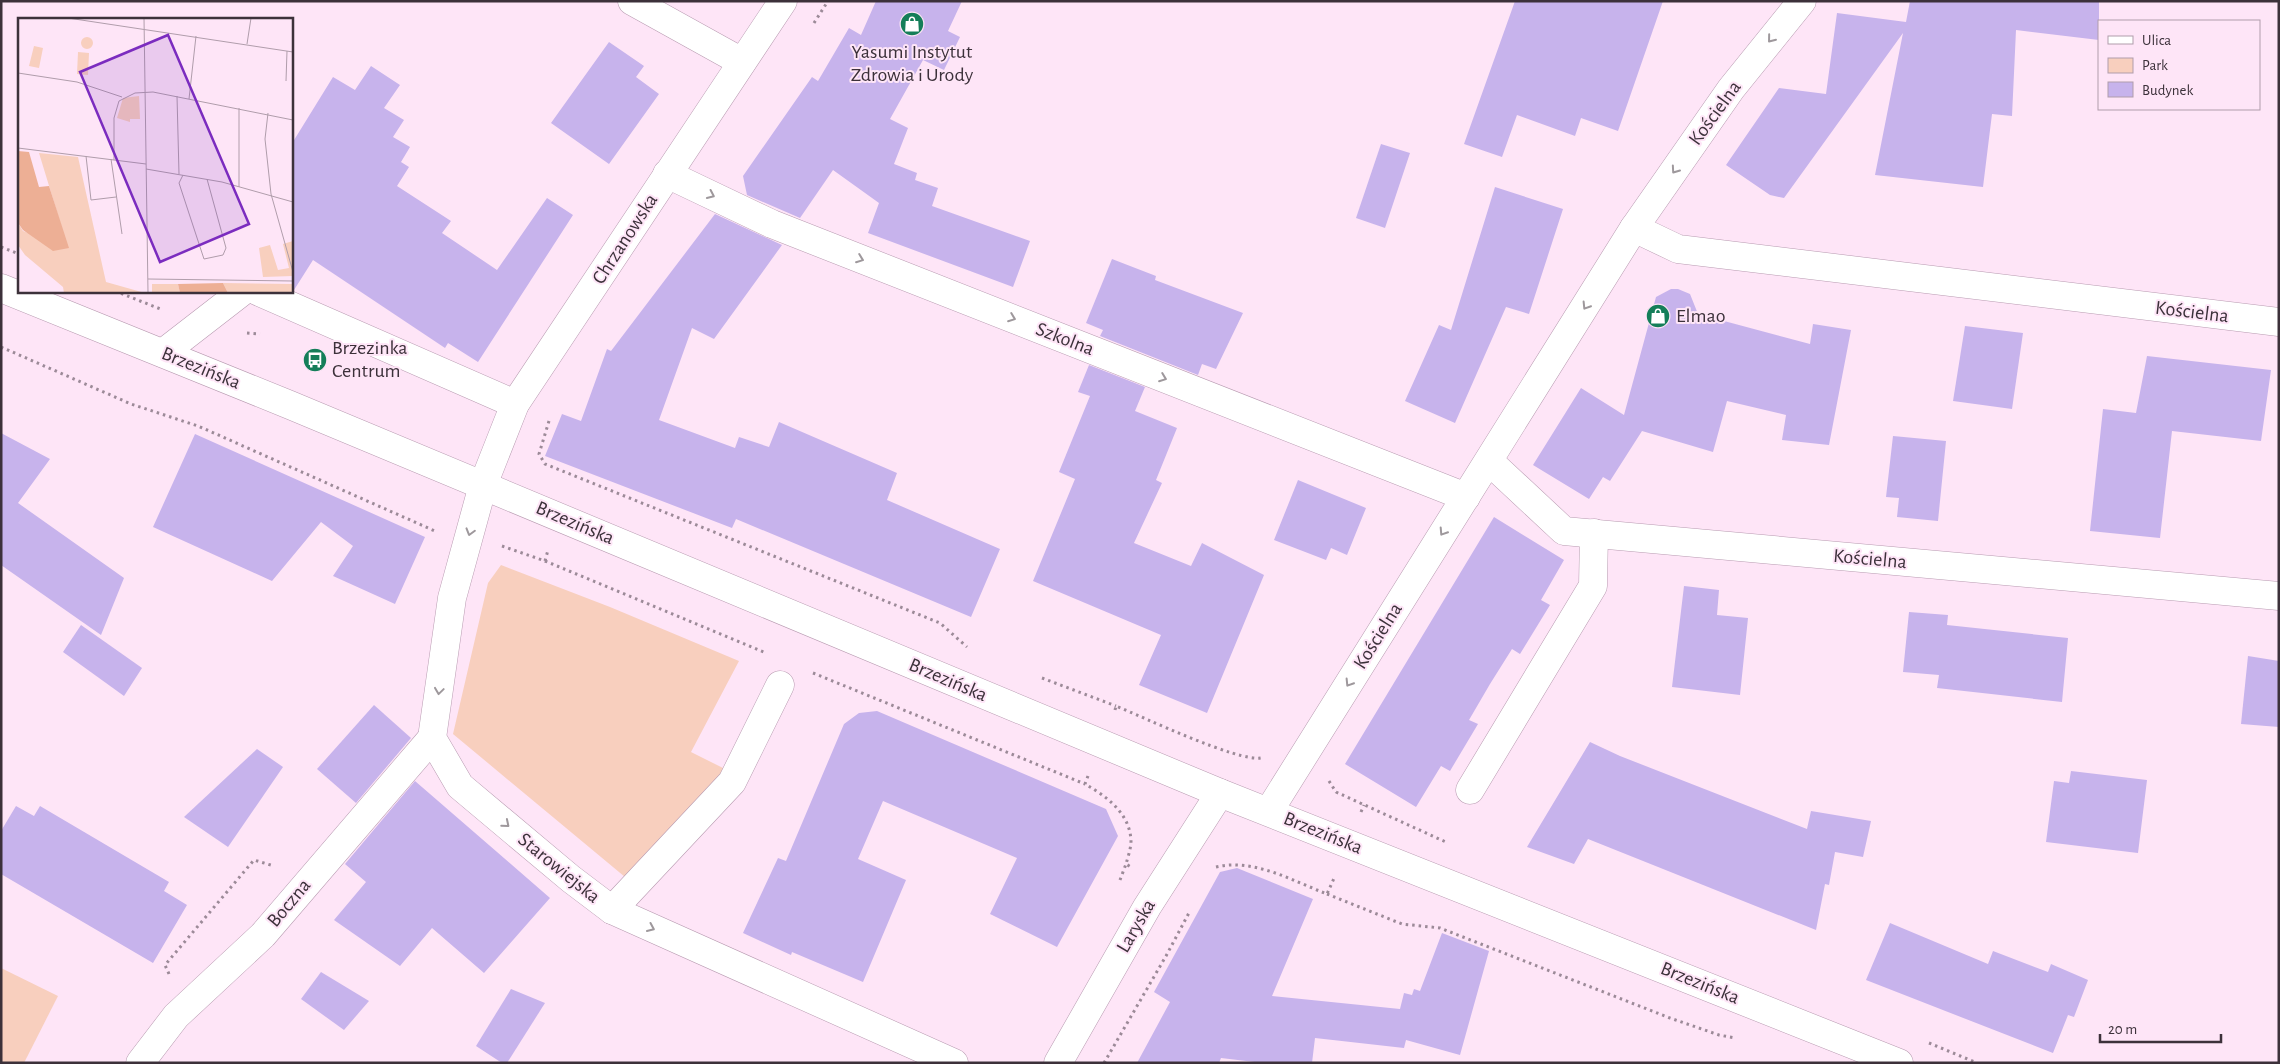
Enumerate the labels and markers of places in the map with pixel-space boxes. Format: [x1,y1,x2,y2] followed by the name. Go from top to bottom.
[899,11,925,37] shop icon: Yasumi Instytut Zdrowia i Urody
[851,42,974,85] place label: Yasumi Instytut Zdrowia i Urody
[1645,303,1671,329] shop icon: Elmao
[1676,306,1726,326] place label: Elmao
[332,338,408,381] place label: Brzezinka Centrum
[302,347,328,373] bus stop icon: Brzezinka Centrum

